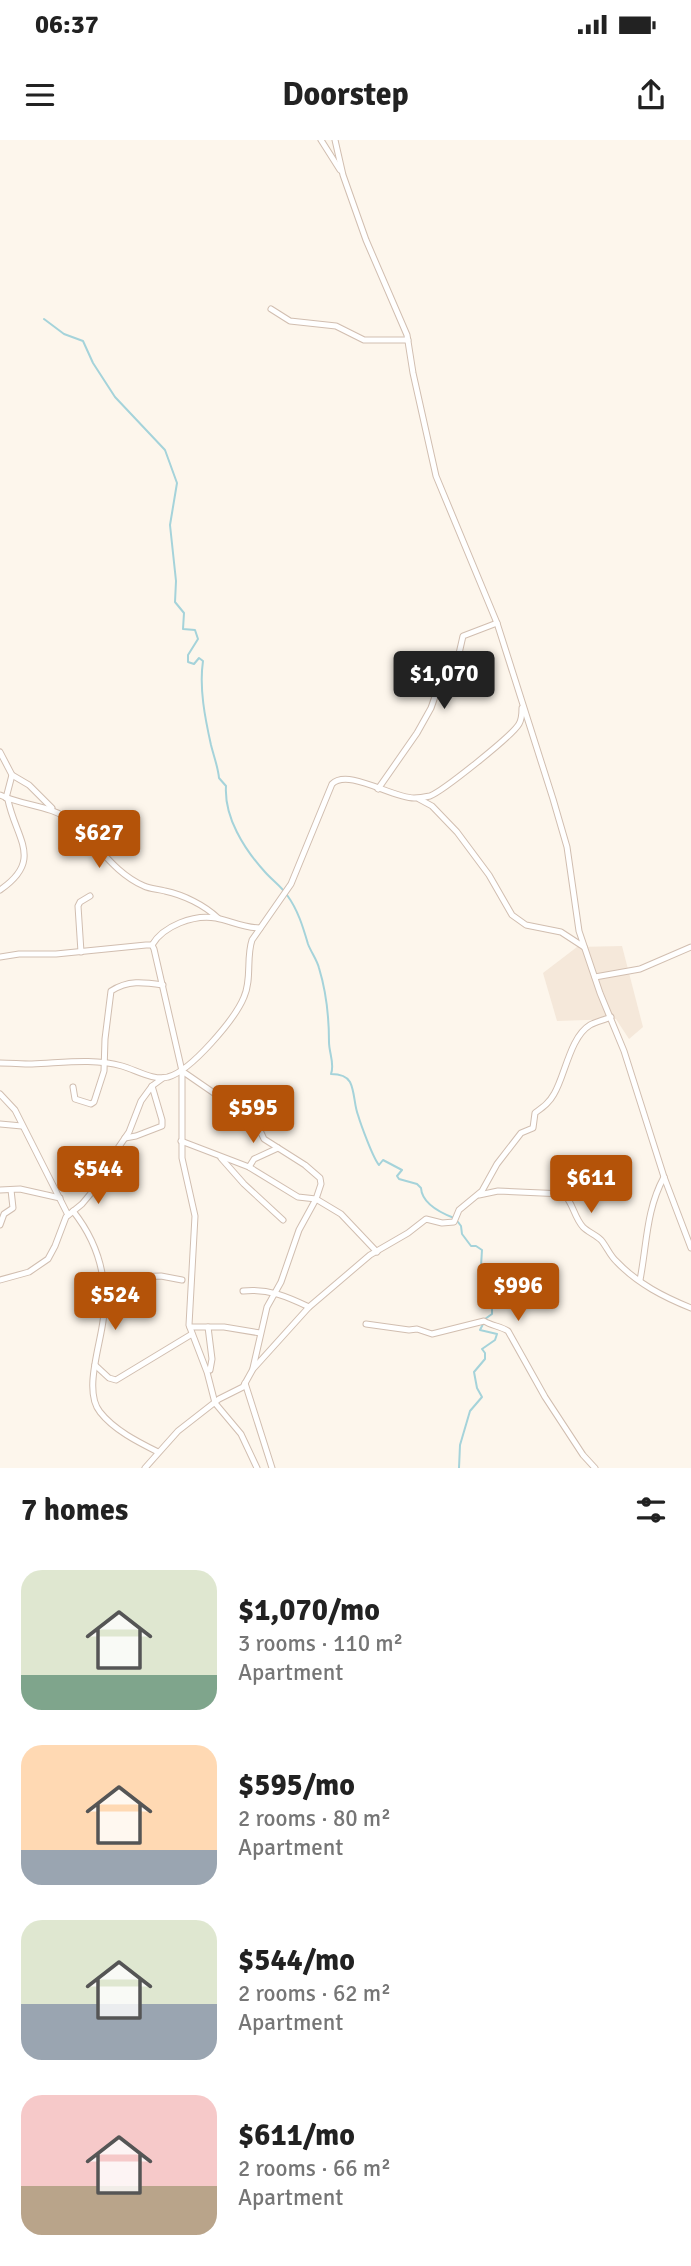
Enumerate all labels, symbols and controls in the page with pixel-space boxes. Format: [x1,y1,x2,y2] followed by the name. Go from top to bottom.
[35,9,99,41] text: 06:37
[282,75,409,114] text: Doorstep
[21,76,59,114] icon: menu
[632,76,670,114] icon: share
[387,652,501,711] pin: $1,070
[410,659,478,688] text: $1,070
[58,810,140,870] pin: $627
[74,818,124,847] text: $627
[212,1086,294,1145] pin: $595
[228,1093,278,1122] text: $595
[57,1146,139,1206] pin: $544
[73,1154,123,1183] text: $544
[550,1156,632,1215] pin: $611
[566,1163,616,1192] text: $611
[477,1264,559,1323] pin: $996
[493,1271,543,1300] text: $996
[74,1272,156,1332] pin: $524
[90,1280,140,1309] text: $524
[632,1491,670,1529] icon: filters
[21,1492,128,1529] text: 7 homes
[238,1592,380,1629] text: $1,070/mo
[77,1598,161,1682] icon: home
[238,1629,403,1658] text: 3 rooms · 110 m²
[238,1658,343,1687] text: Apartment
[238,1767,355,1804] text: $595/mo
[77,1773,161,1857] icon: home
[238,1804,391,1833] text: 2 rooms · 80 m²
[238,1833,343,1862] text: Apartment
[238,1942,355,1979] text: $544/mo
[77,1948,161,2032] icon: home
[238,1979,391,2008] text: 2 rooms · 62 m²
[238,2008,343,2037] text: Apartment
[238,2117,355,2154] text: $611/mo
[77,2123,161,2207] icon: home
[238,2154,391,2183] text: 2 rooms · 66 m²
[238,2183,343,2212] text: Apartment

